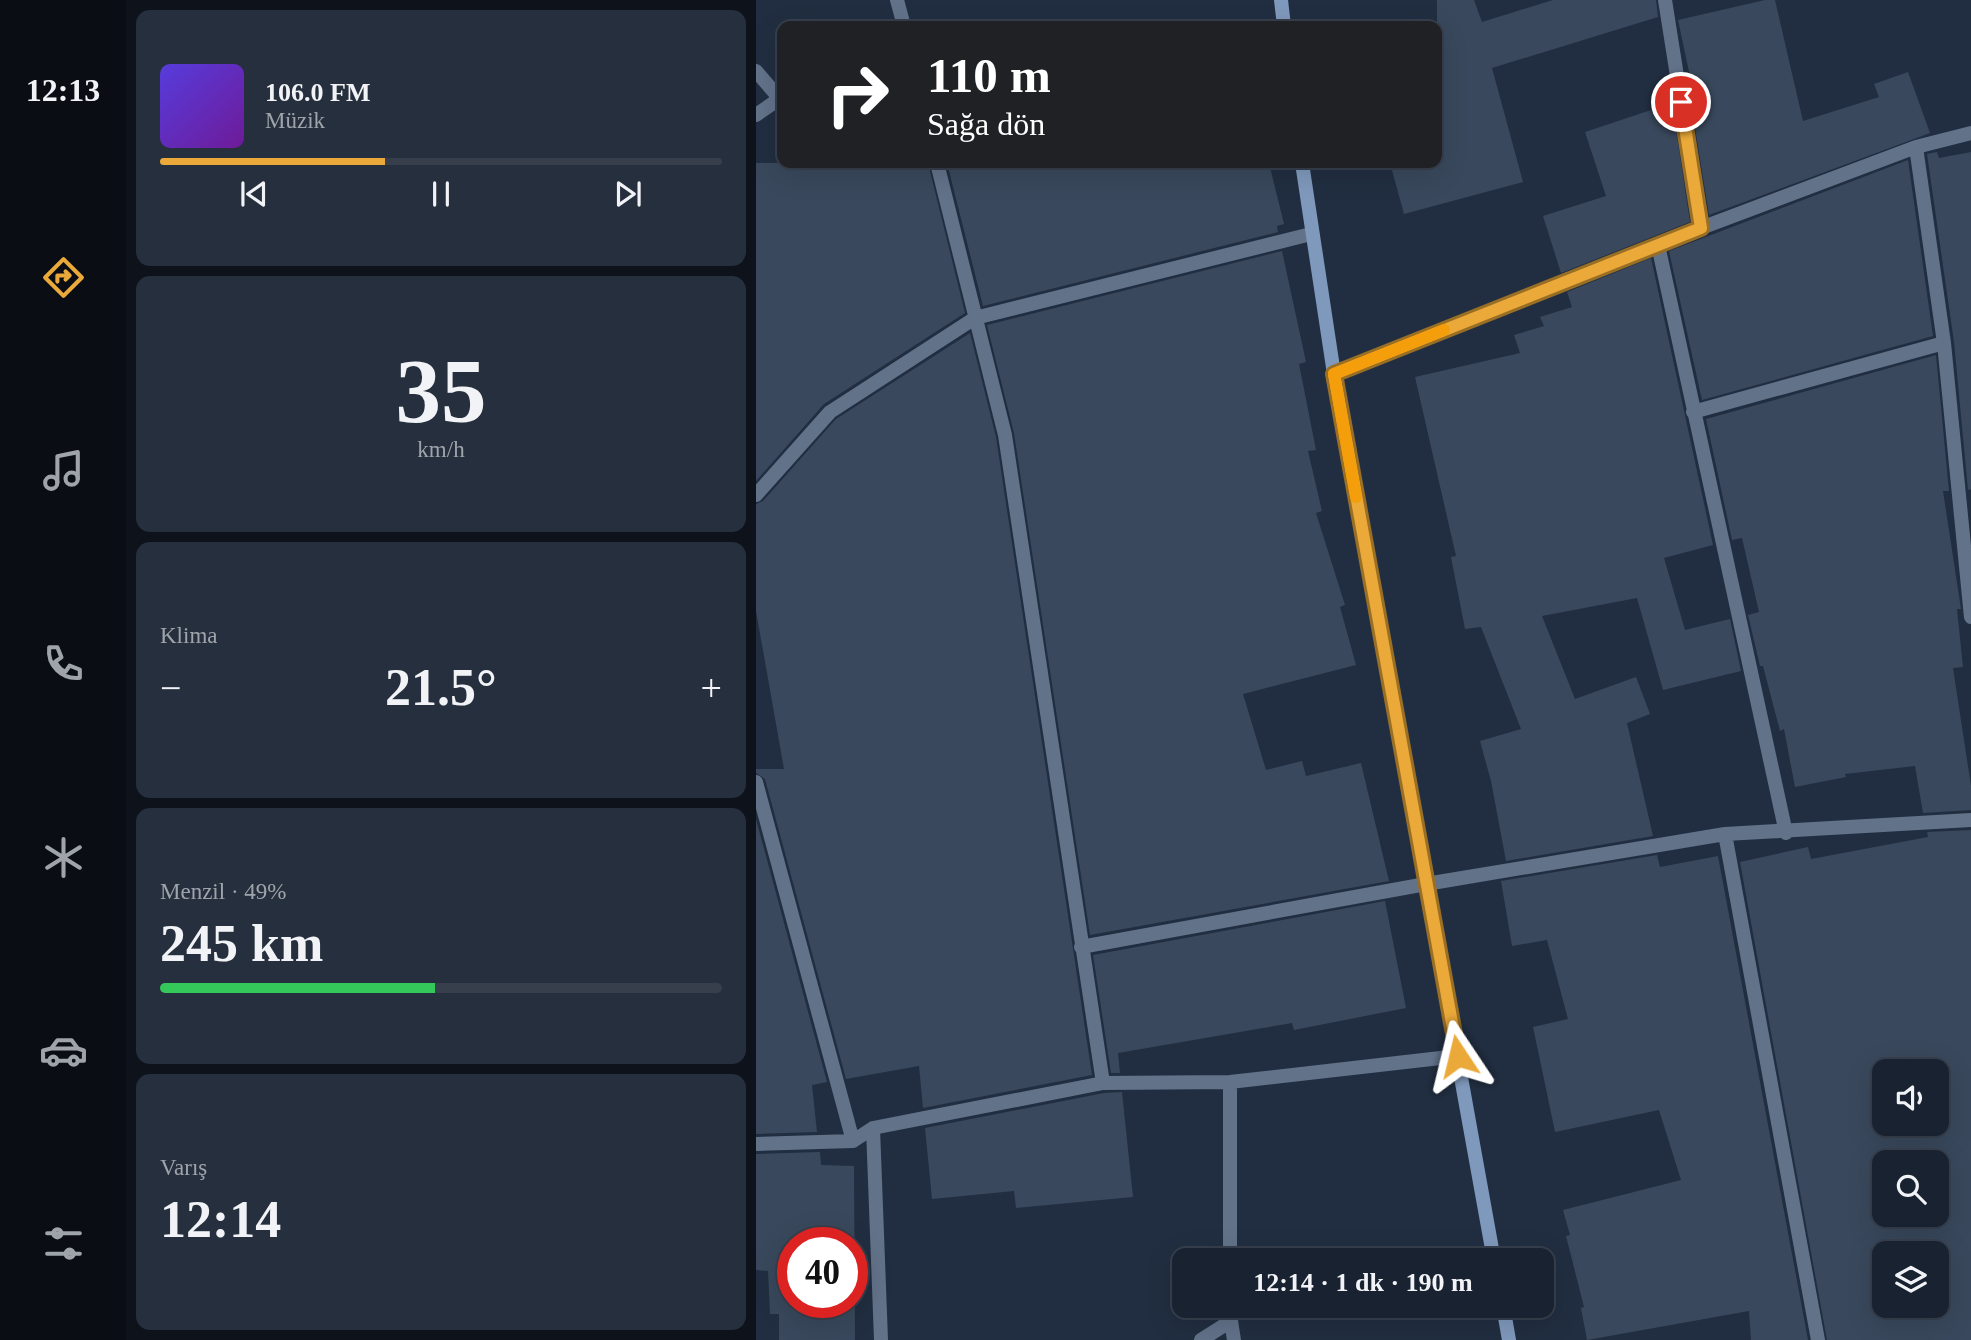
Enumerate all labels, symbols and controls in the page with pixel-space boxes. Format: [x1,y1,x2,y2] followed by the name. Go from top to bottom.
[927,48,1051,103] text: 110 m
[812,49,903,140] icon: right
[26,72,100,108] text: 12:13
[1651,72,1711,132] pin
[265,78,370,107] text: 106.0 FM
[1662,83,1700,121] icon: arrive
[927,106,1045,142] text: Sağa dön
[265,108,325,133] text: Müzik
[235,175,273,213] icon: previous
[422,175,460,213] icon: pause
[609,175,647,213] icon: next
[39,253,88,302] icon: directions
[396,341,487,442] text: 35
[417,437,465,462] text: km/h
[39,446,88,495] icon: music
[160,623,218,648] text: Klima
[39,639,88,688] icon: phone
[385,659,497,716] text: 21.5°
[160,667,181,709] text: −
[701,667,722,709] text: +
[39,833,88,882] icon: climate
[160,879,286,904] text: Menzil · 49%
[160,915,323,972] text: 245 km
[1421,1019,1495,1093] position arrow
[39,1026,88,1075] icon: car
[1872,1059,1949,1318] map controls
[1872,1059,1949,1136] button: sound
[1872,1150,1949,1227] button: search
[160,1155,207,1180] text: Varış
[160,1191,281,1248] text: 12:14
[39,1219,88,1268] icon: filters
[777,1227,868,1318] speed limit sign: 40
[1872,1241,1949,1318] button: layers
[1253,1268,1473,1297] text: 12:14 · 1 dk · 190 m

